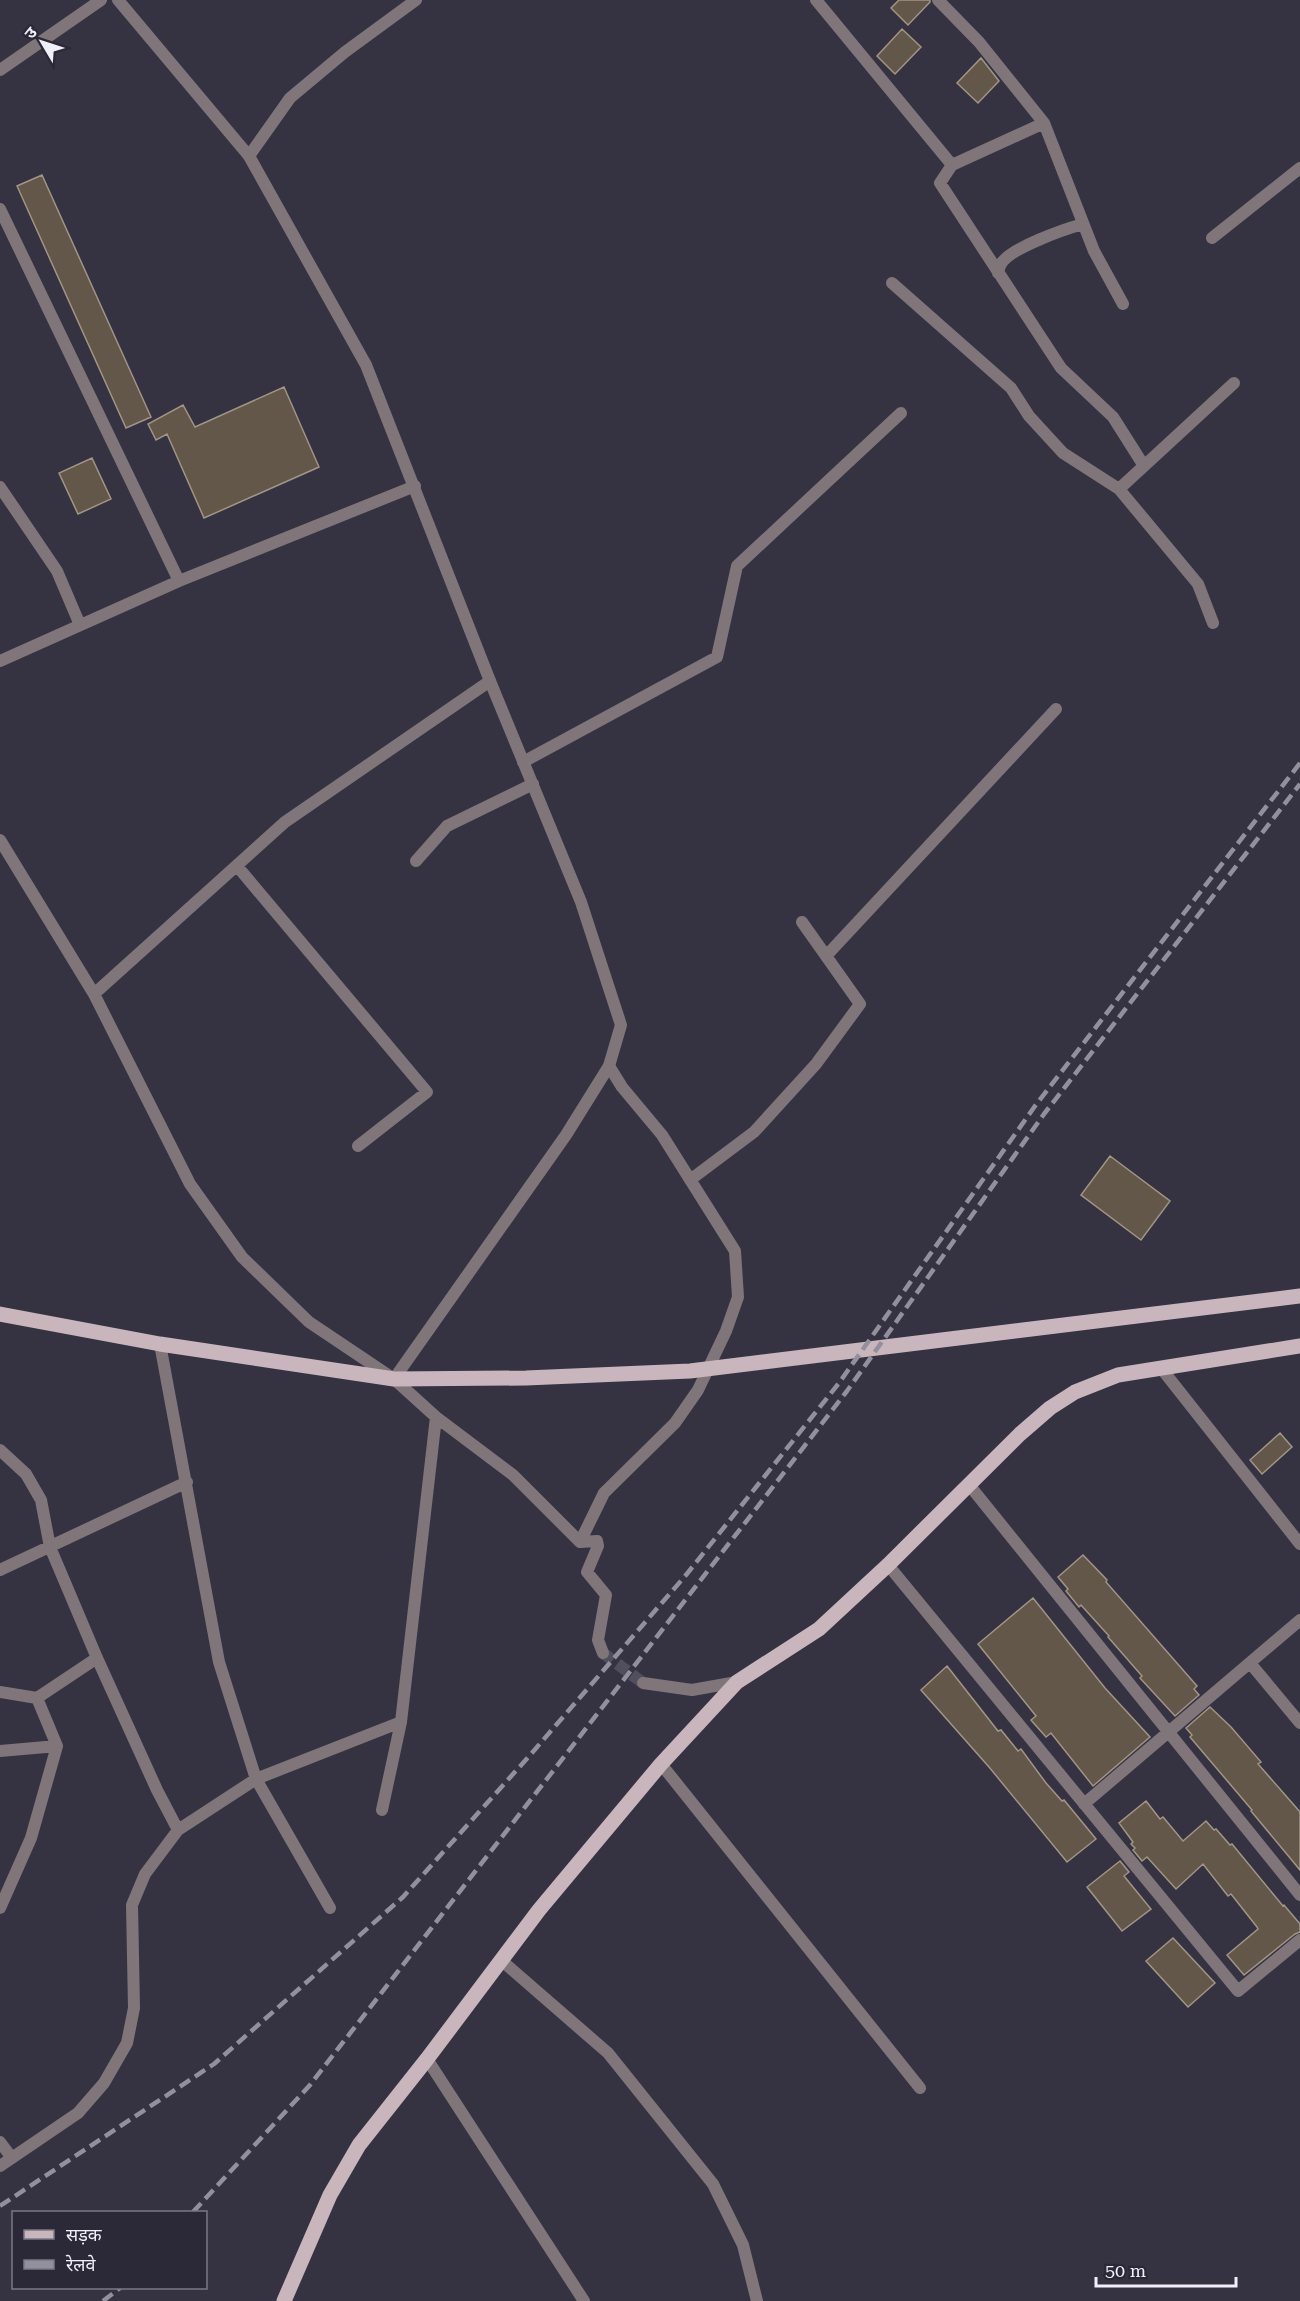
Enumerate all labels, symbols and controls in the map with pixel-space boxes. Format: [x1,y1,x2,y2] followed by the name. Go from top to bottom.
[12,12,72,72] north arrow
[20,23,41,42] text: उ
[12,2211,207,2289] legend
[66,2224,103,2245] text: सड़क
[1096,2250,1236,2288] scale bar
[65,2254,97,2275] text: रेलवे
[1105,2260,1146,2281] text: 50 m

